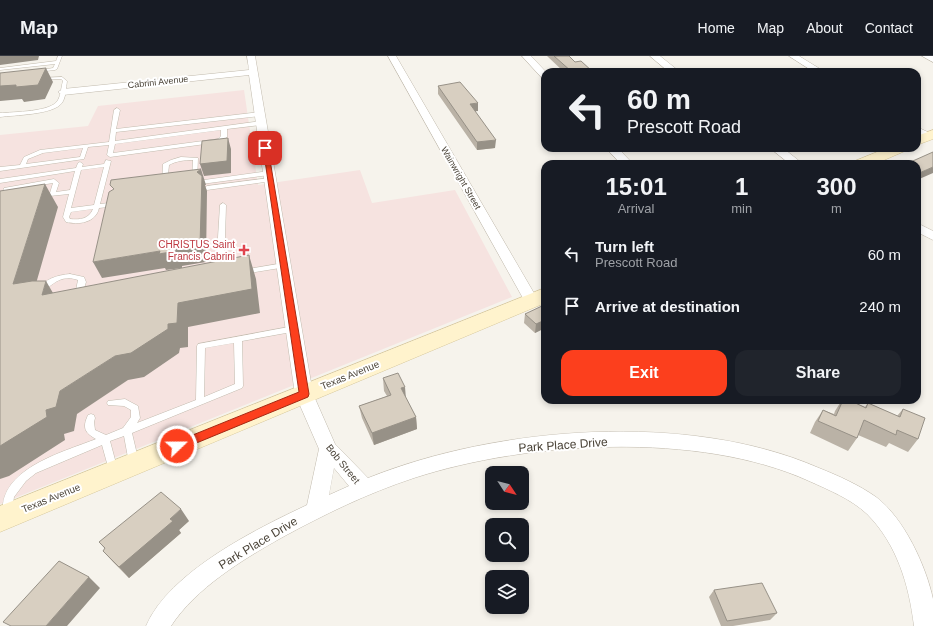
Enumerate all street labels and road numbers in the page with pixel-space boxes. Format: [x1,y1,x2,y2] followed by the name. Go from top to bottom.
[127,74,189,90] street label: Cabrini Avenue
[439,145,483,212] street label: Wainwright Street
[319,358,381,392] street label: Texas Avenue
[518,435,608,455] street label: Park Place Drive
[324,442,362,486] street label: Bob Street
[20,481,82,515] street label: Texas Avenue
[216,514,300,572] street label: Park Place Drive

